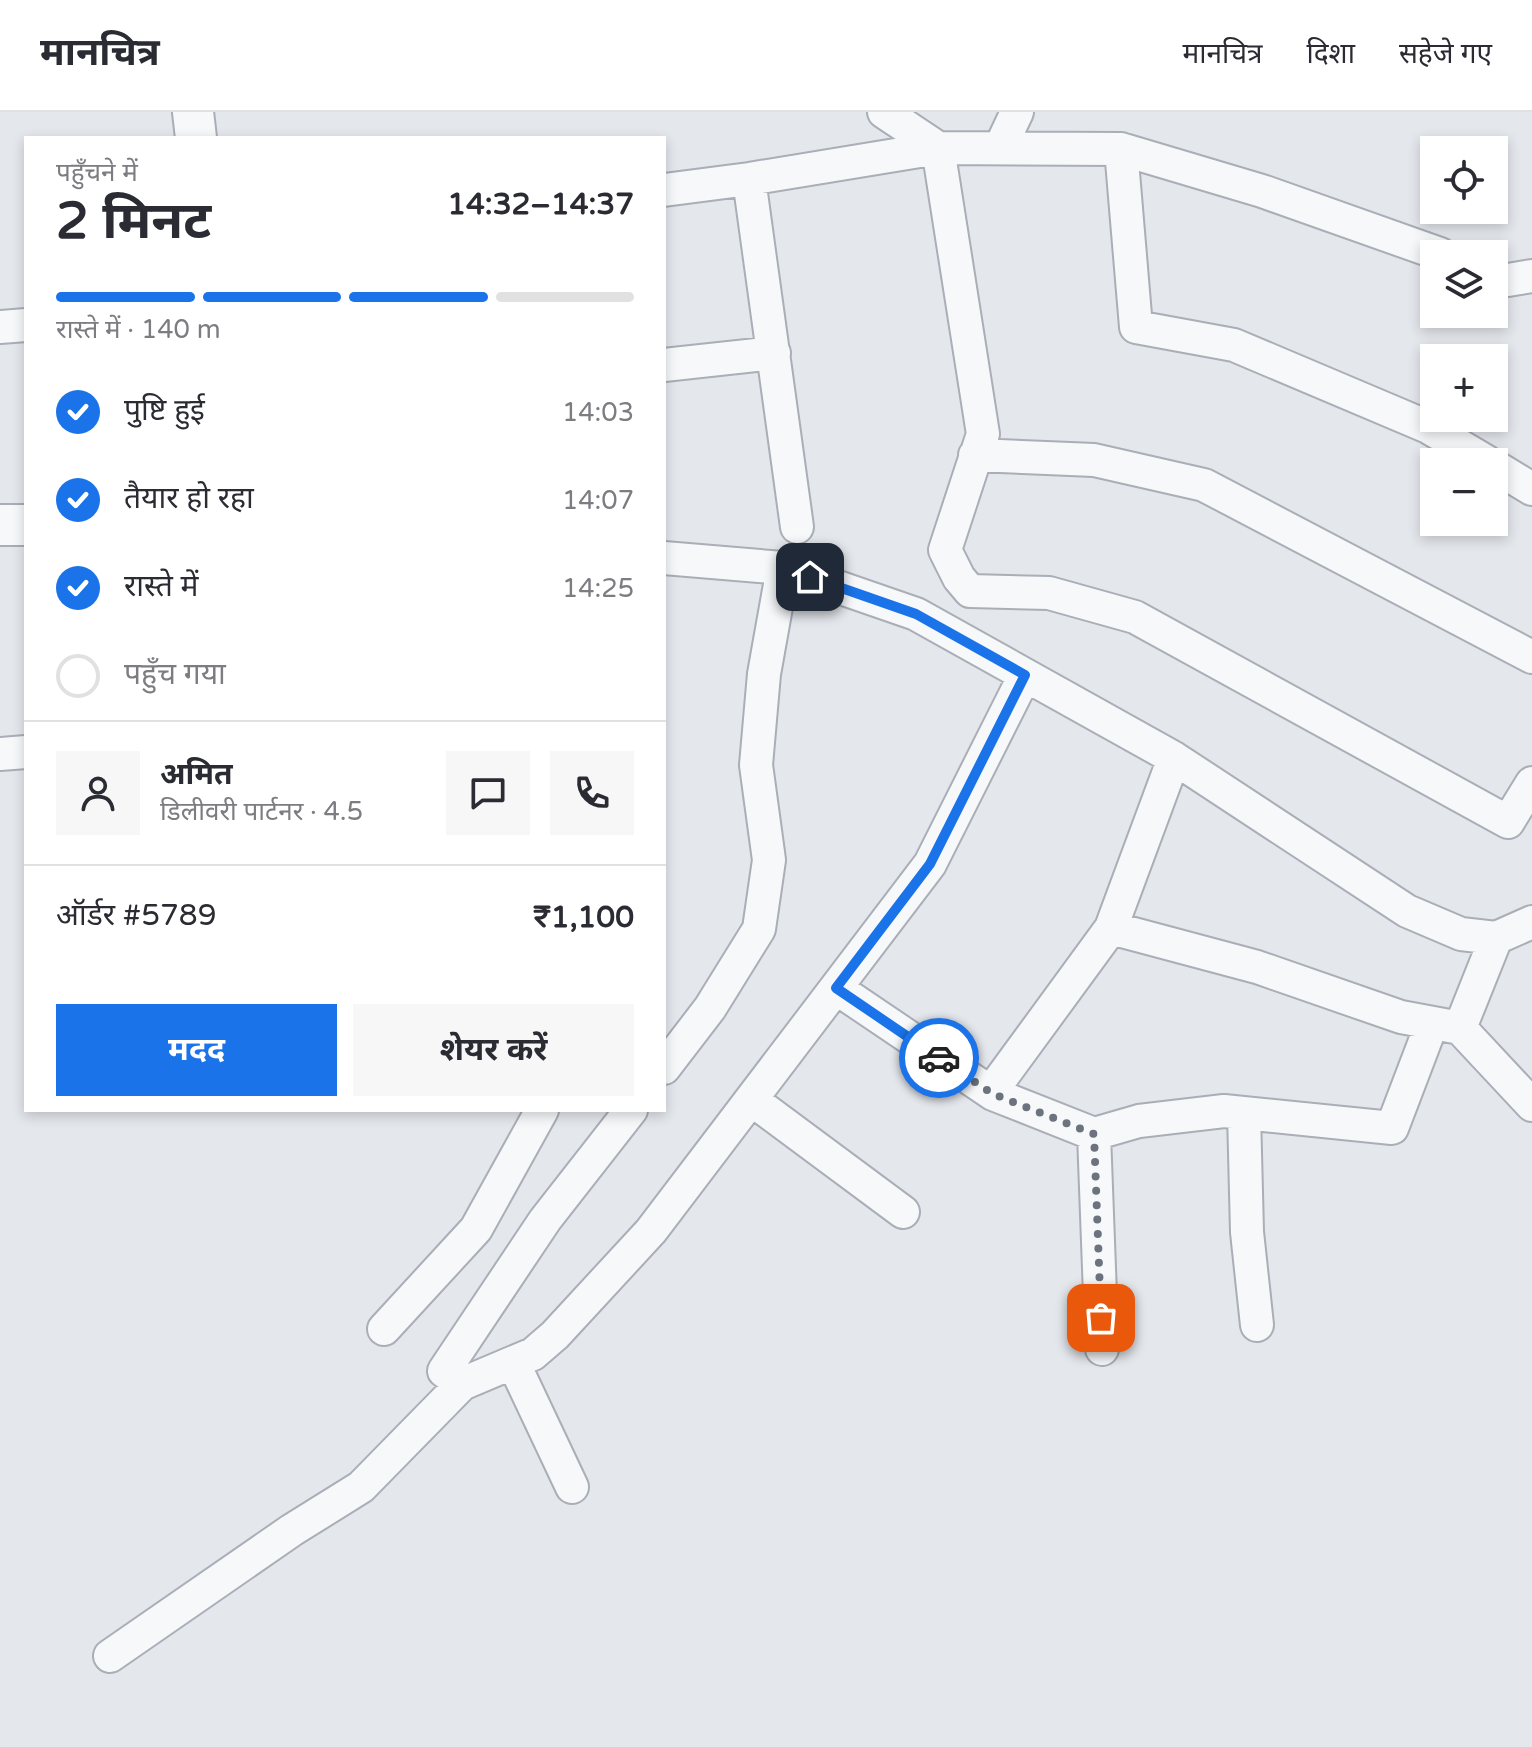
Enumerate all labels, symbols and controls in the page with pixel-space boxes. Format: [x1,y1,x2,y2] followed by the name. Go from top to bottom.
[40,30,160,76] text: मानचित्र
[1182,37,1262,71] text: मानचित्र
[1306,37,1355,71] text: दिशा
[1399,37,1492,71] text: सहेजे गए
[1420,136,1508,536] map controls
[1420,136,1508,224] button: locate
[56,157,138,188] text: पहुँचने में
[447,186,634,223] text: 14:32–14:37
[56,190,211,253] text: 2 मिनट
[1420,240,1508,328] button: layers
[56,314,221,345] text: रास्ते में · 140 m
[1420,344,1508,432] button: +
[56,390,100,434] icon: check
[124,392,205,429] text: पुष्टि हुई
[562,397,634,428] text: 14:03
[1420,448,1508,536] button: −
[56,478,100,522] icon: check
[124,480,254,517] text: तैयार हो रहा
[562,485,634,516] text: 14:07
[776,543,844,611] pin
[788,555,832,599] icon: home
[56,566,100,610] icon: check
[124,568,199,605] text: रास्ते में
[562,573,634,604] text: 14:25
[124,656,226,693] text: पहुँच गया
[56,751,140,835] button: person
[446,751,530,835] button: chat
[550,751,634,835] button: phone
[160,756,233,793] text: अमित
[160,796,363,827] text: डिलीवरी पार्टनर · 4.5
[56,897,217,934] text: ऑर्डर #5789
[533,899,634,936] text: ₹1,100
[56,1004,337,1096] button: मदद
[353,1004,634,1096] button: शेयर करें
[899,1018,979,1098] courier
[917,1036,961,1080] icon: car
[1067,1284,1135,1352] pin
[1079,1296,1123,1340] icon: bag

